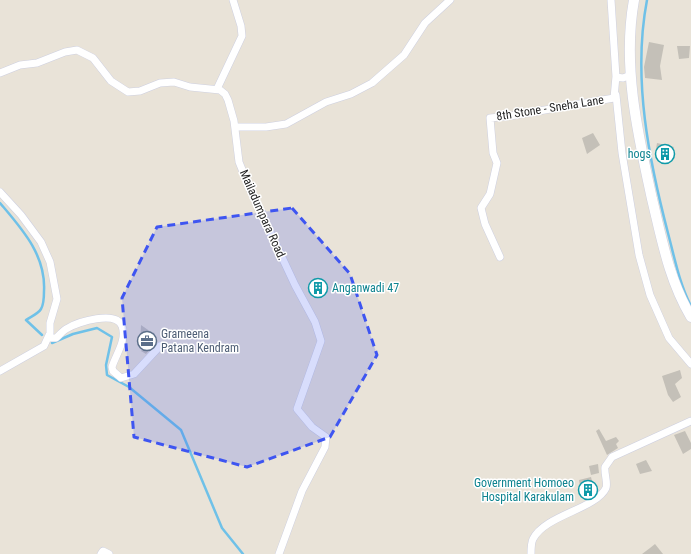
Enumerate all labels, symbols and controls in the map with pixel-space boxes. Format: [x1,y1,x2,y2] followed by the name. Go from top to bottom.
[495,93,605,123] street label: 8th Stone - Sneha Lane
[654,143,676,165] building icon: hogs
[628,147,651,161] place label: hogs
[237,168,289,262] street label: Mailadumpara Road.
[307,277,329,299] building icon: Anganwadi 47
[332,281,399,295] place label: Anganwadi 47
[161,327,239,355] place label: Grameena Patana Kendram
[136,330,158,352] office icon: Grameena Patana Kendram
[474,476,574,504] place label: Government Homoeo Hospital Karakulam
[577,479,599,501] building icon: Government Homoeo Hospital Karakulam

